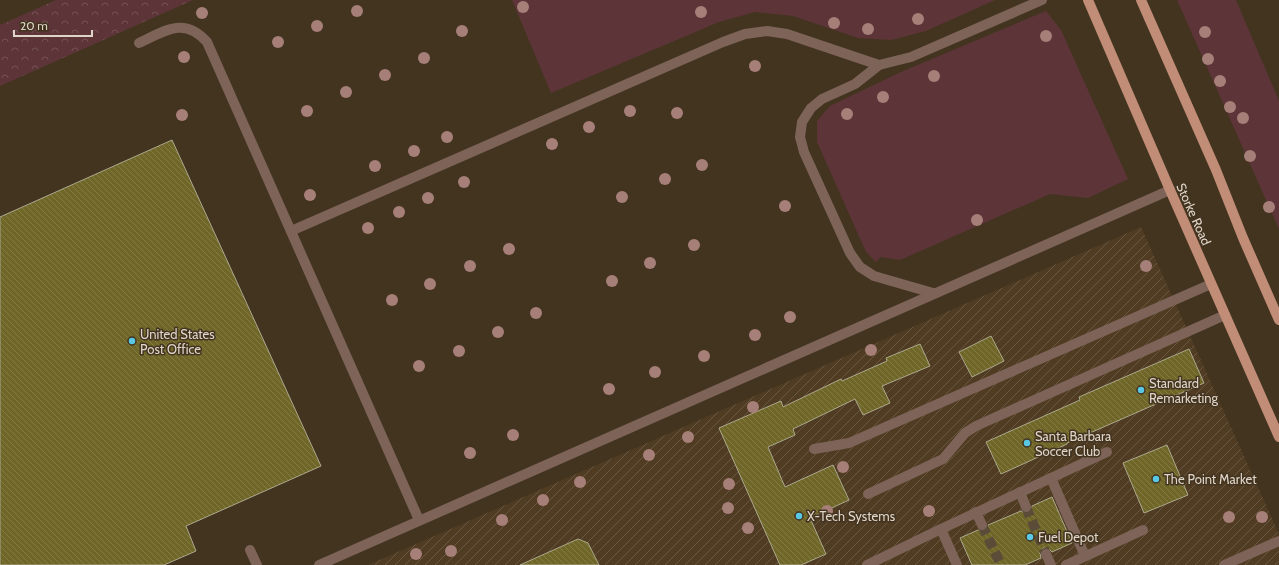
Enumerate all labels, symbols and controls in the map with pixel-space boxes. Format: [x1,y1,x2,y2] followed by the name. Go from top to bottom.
[14,12,92,38] scale bar
[20,18,48,33] text: 20 m
[1173,180,1215,248] street label: Storke Road
[140,326,215,357] place label: United States Post Office
[127,336,137,346] marker: United States Post Office
[1149,375,1219,406] place label: Standard Remarketing
[1136,385,1146,395] marker: Standard Remarketing
[1035,428,1112,459] place label: Santa Barbara Soccer Club
[1022,438,1032,448] marker: Santa Barbara Soccer Club
[1164,471,1257,487] place label: The Point Market
[1151,474,1161,484] marker: The Point Market
[807,508,896,524] place label: X-Tech Systems
[794,511,804,521] marker: X-Tech Systems
[1038,529,1099,545] place label: Fuel Depot
[1025,532,1035,542] marker: Fuel Depot

